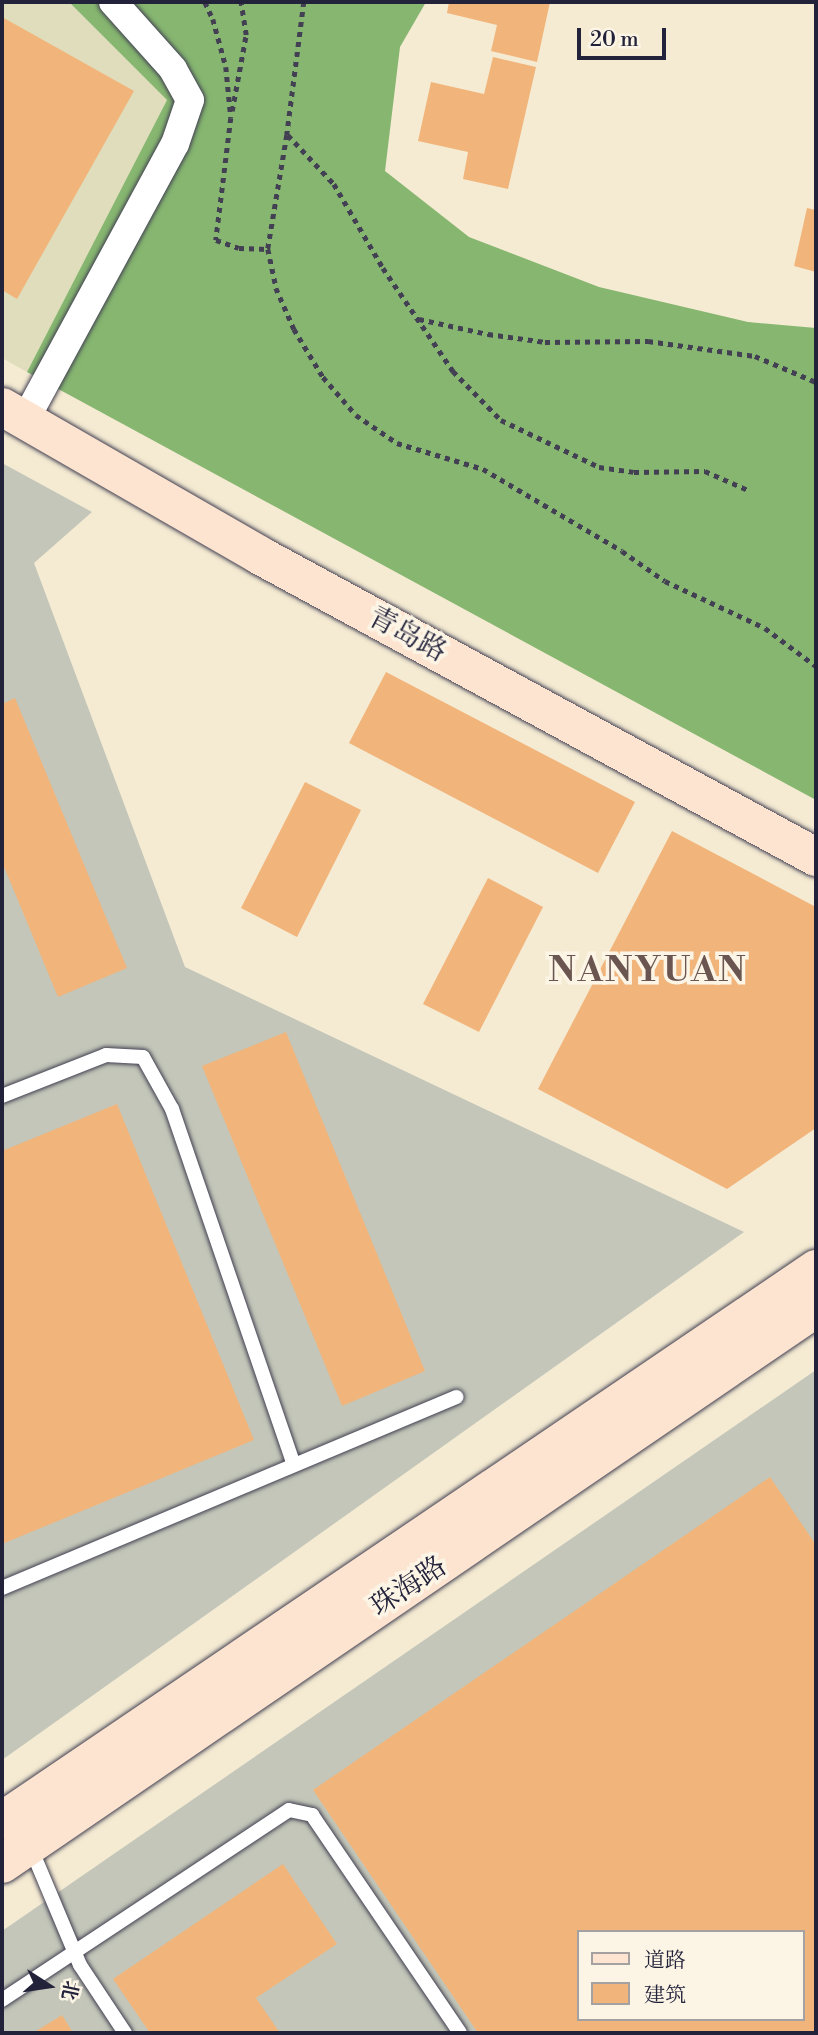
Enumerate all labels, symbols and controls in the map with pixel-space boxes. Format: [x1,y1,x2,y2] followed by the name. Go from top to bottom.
[580,14,669,58] scale bar
[590,27,639,53] text: 20 m
[362,600,452,670] street label: 青岛路
[549,950,747,992] district label: NANYUAN
[365,1550,453,1624] street label: 珠海路
[576,1930,804,2021] legend
[644,1948,686,1974] text: 道路
[14,1951,84,2021] north arrow
[56,1979,83,2002] text: 北
[644,1983,686,2009] text: 建筑

